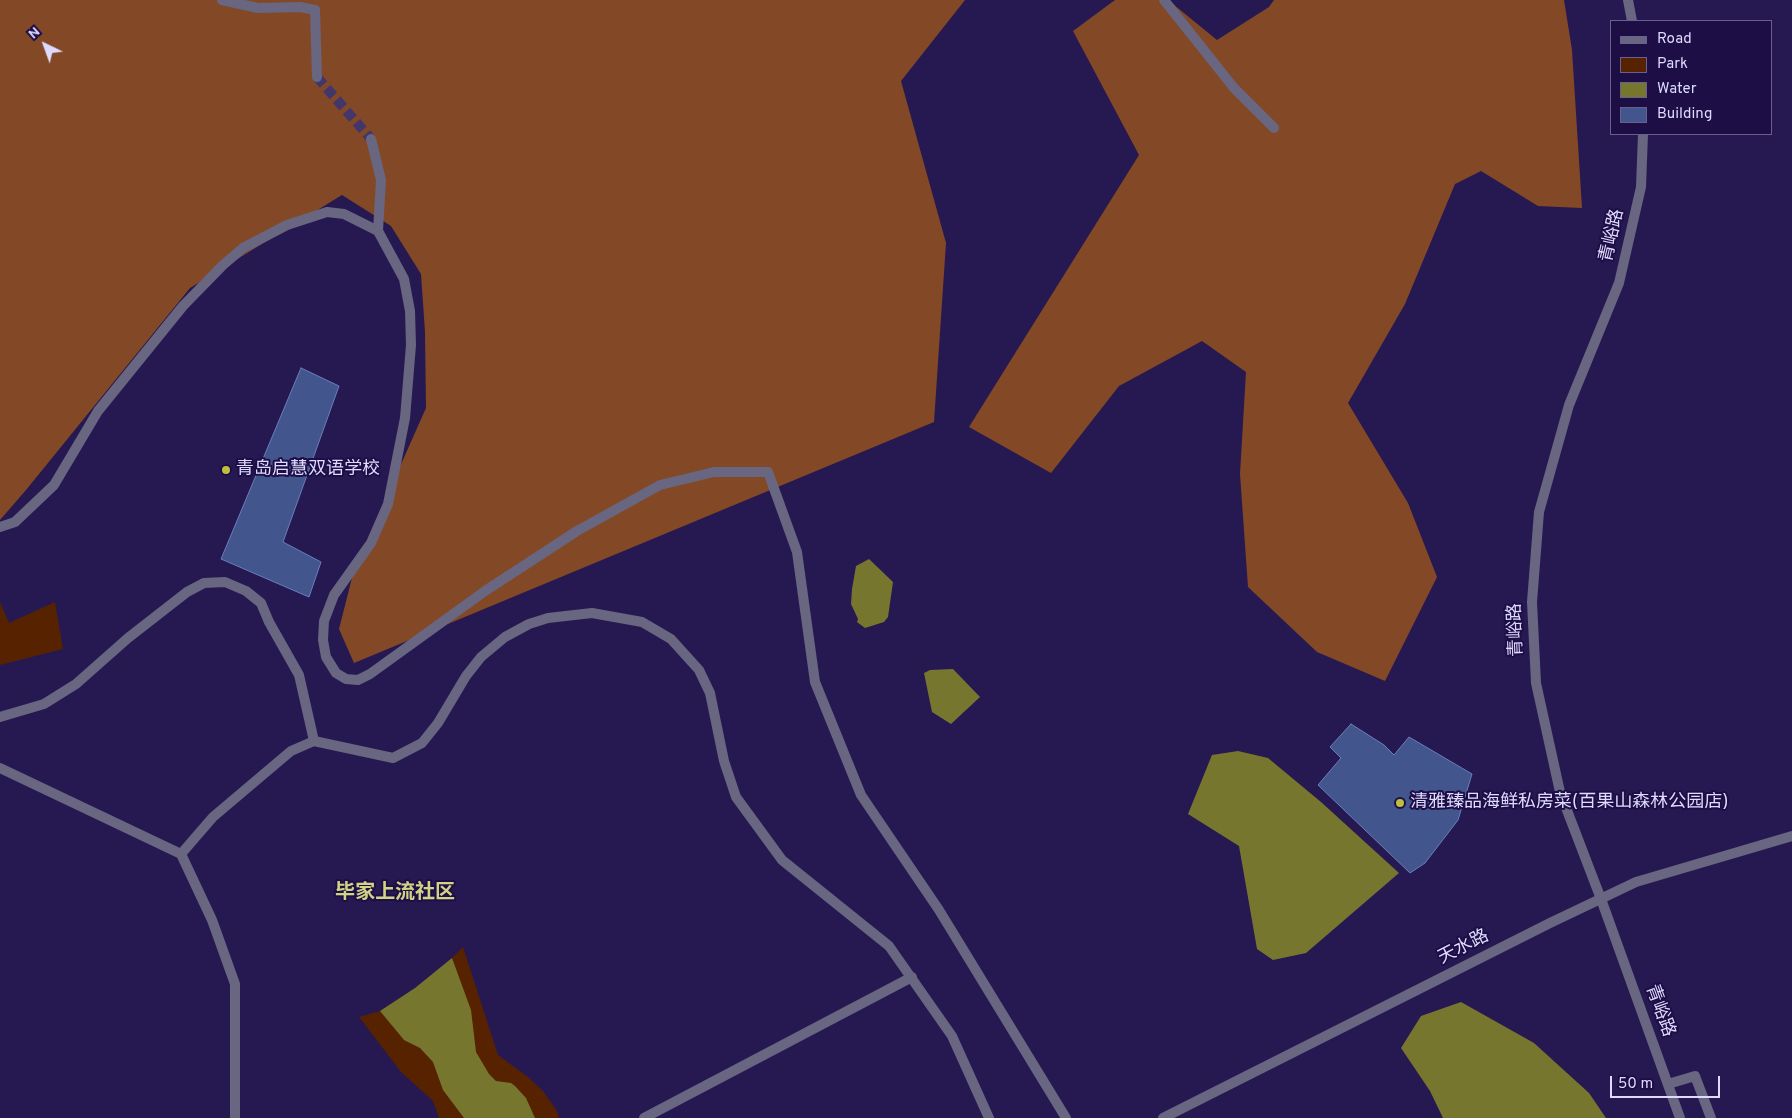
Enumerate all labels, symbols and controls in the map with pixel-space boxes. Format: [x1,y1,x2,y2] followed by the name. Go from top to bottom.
[20,20,70,70] north arrow
[1610,20,1772,135] legend
[25,24,44,43] text: N
[1657,30,1692,49] text: Road
[1657,55,1688,74] text: Park
[1657,80,1696,99] text: Water
[1657,105,1712,124] text: Building
[1596,207,1630,265] street label: 青峪路
[236,459,380,481] place label: 青岛启慧双语学校
[220,464,232,476] marker: 青岛启慧双语学校
[1505,603,1529,657] street label: 青峪路
[1410,792,1728,814] place label: 清雅臻品海鲜私房菜(百果山森林公园店)
[1394,797,1406,809] marker: 清雅臻品海鲜私房菜(百果山森林公园店)
[335,882,455,906] district label: 毕家上流社区
[1435,926,1493,970] street label: 天水路
[1640,982,1678,1040] street label: 青峪路
[1612,1066,1722,1098] scale bar
[1618,1075,1653,1094] text: 50 m

